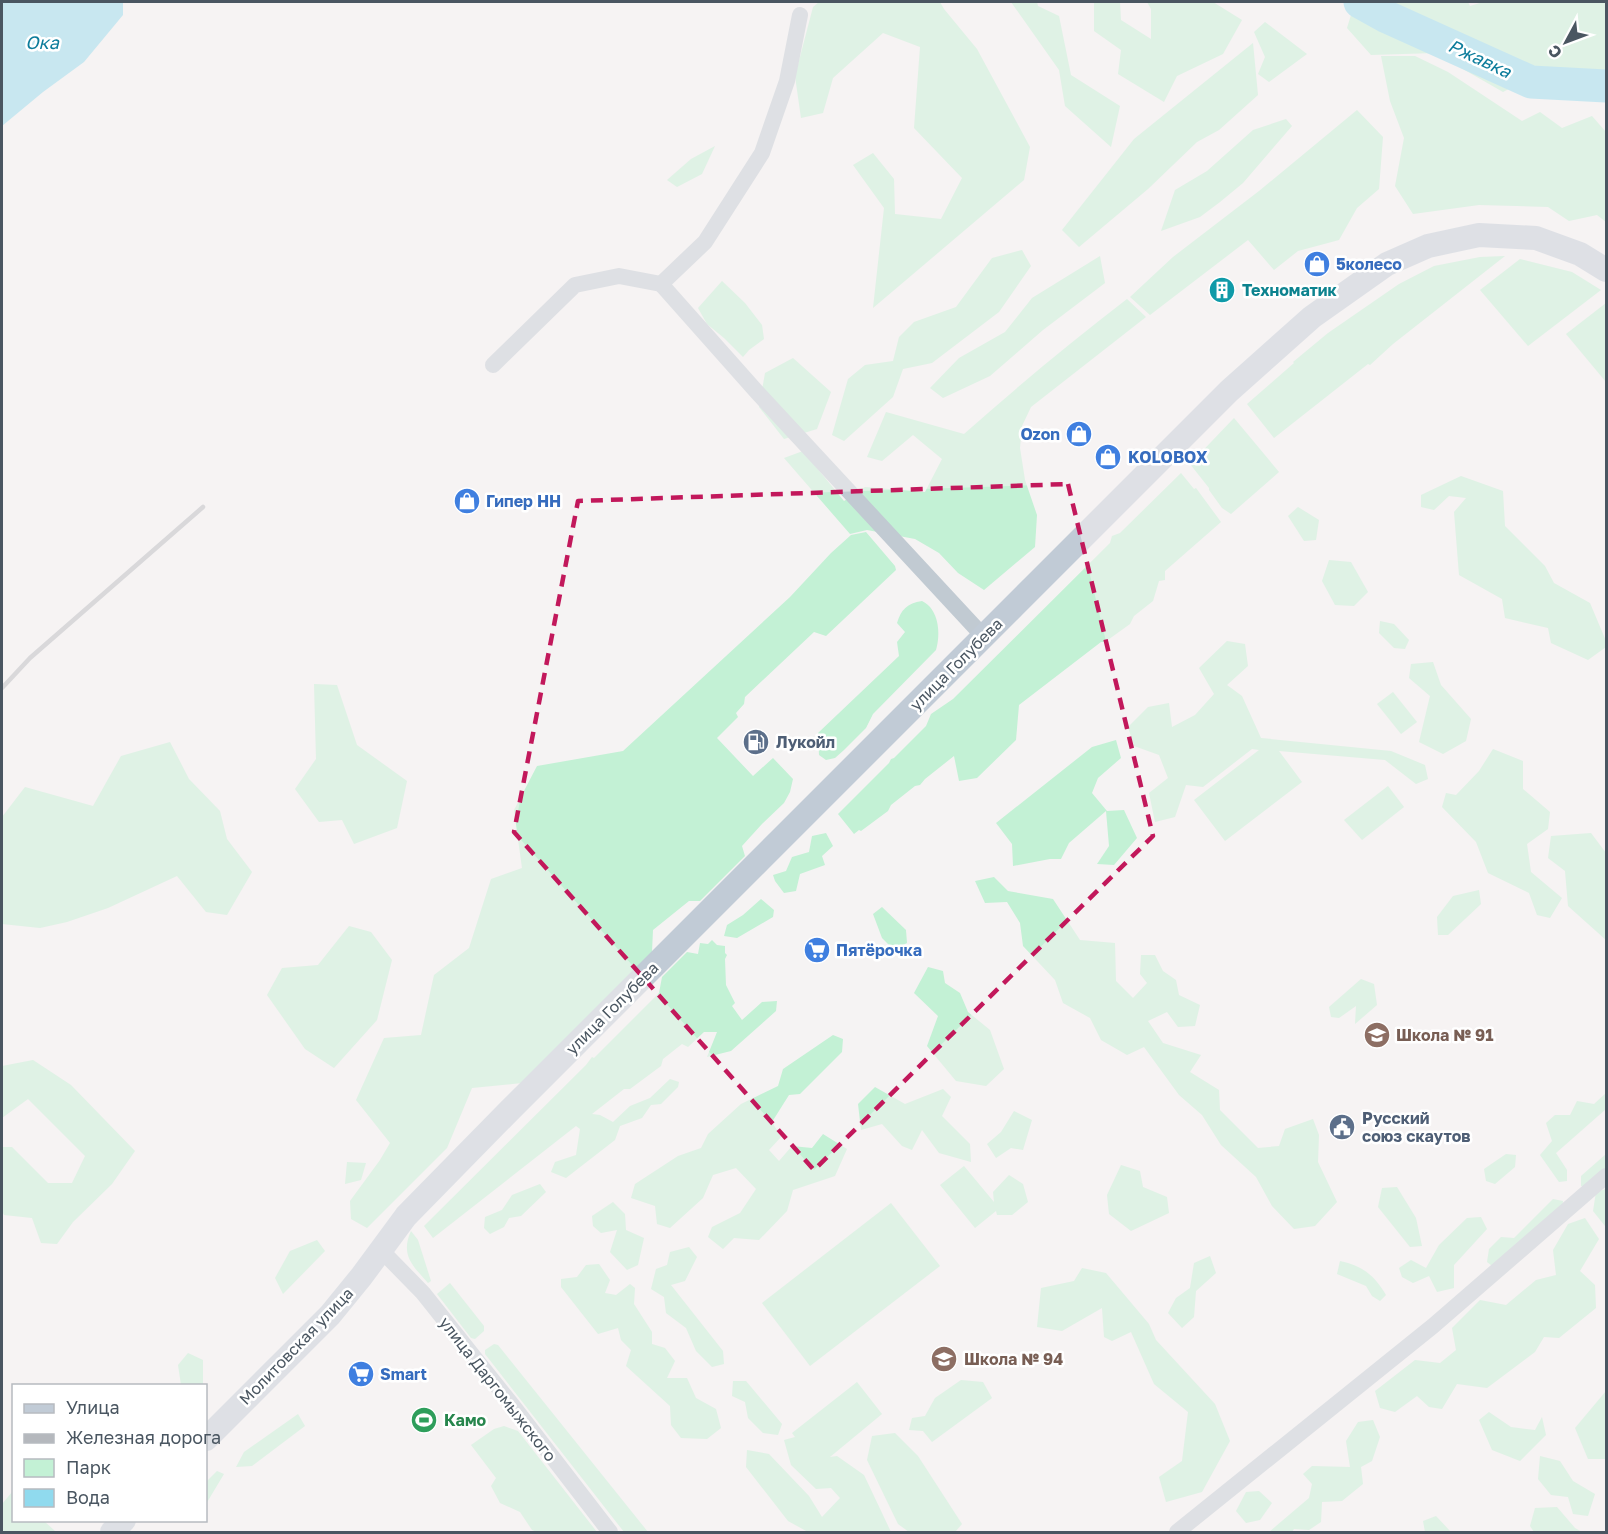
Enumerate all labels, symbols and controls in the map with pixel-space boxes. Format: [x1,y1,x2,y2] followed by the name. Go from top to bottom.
[1536,12,1596,72] north arrow
[25,31,60,53] water label: Ока
[1445,34,1516,82] water label: Ржавка
[1543,41,1566,63] text: С
[1302,249,1332,279] shop icon: 5колесо
[1336,254,1402,274] place label: 5колесо
[1207,275,1237,305] building icon: Техноматик
[1242,280,1338,300] place label: Техноматик
[1064,419,1094,449] shop icon: Ozon
[1020,424,1060,444] place label: Ozon
[1093,442,1123,472] shop icon: KOLOBOX
[1128,447,1208,467] place label: KOLOBOX
[452,486,482,516] shop icon: Гипер НН
[486,491,561,511] place label: Гипер НН
[906,614,1006,714] street label: улица Голубева
[741,727,771,757] fuel station icon: Лукойл
[776,732,835,752] place label: Лукойл
[802,935,832,965] supermarket icon: Пятёрочка
[836,940,922,960] place label: Пятёрочка
[562,958,662,1058] street label: улица Голубева
[1362,1020,1392,1050] school or university icon: Школа № 91
[1396,1025,1493,1045] place label: Школа № 91
[1362,1108,1471,1146] place label: Русский союз скаутов
[1327,1112,1357,1142] public building icon: Русский союз скаутов
[235,1283,357,1409] street label: Молитовская улица
[435,1313,561,1465] street label: улица Даргомыжского
[929,1344,959,1374] school or university icon: Школа № 94
[964,1349,1063,1369] place label: Школа № 94
[346,1359,376,1389] supermarket icon: Smart
[380,1364,427,1384] place label: Smart
[12,1384,207,1522] legend
[66,1396,120,1418] text: Улица
[409,1405,439,1435] sports icon: Камо
[444,1410,486,1430] place label: Камо
[66,1426,221,1448] text: Железная дорога
[66,1456,111,1478] text: Парк
[66,1486,110,1508] text: Вода

